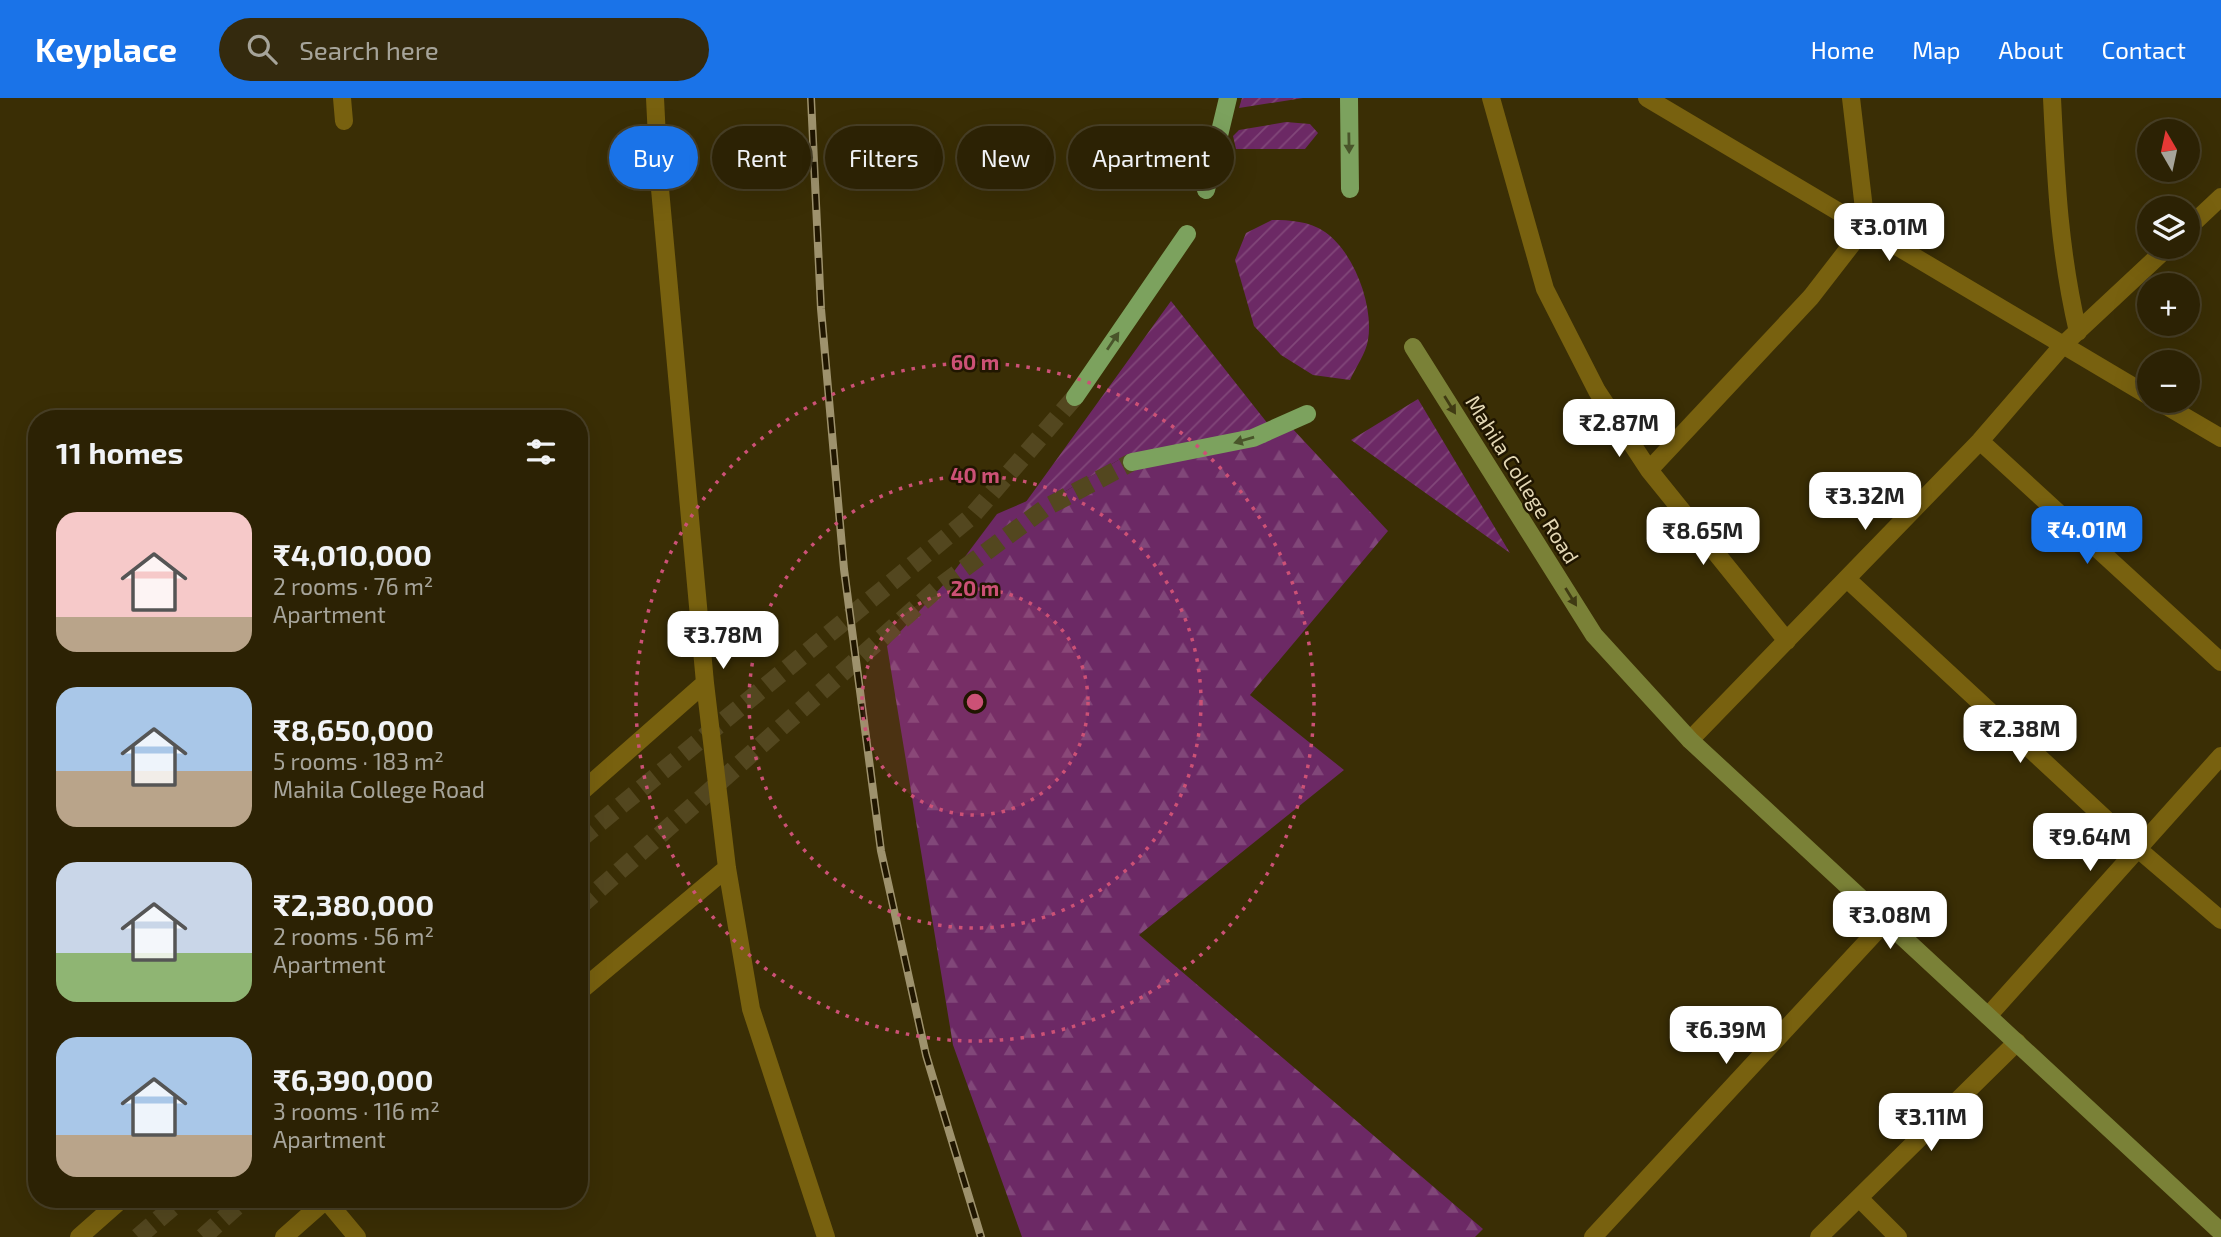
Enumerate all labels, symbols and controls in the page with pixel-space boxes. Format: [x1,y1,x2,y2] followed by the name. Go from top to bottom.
[219,18,709,81] search box
[35,29,177,69] text: Keyplace
[243,30,281,68] icon: search
[299,34,439,65] text: Search here
[1811,35,1874,64] text: Home
[1912,35,1960,64] text: Map
[1998,35,2064,64] text: About
[2102,35,2186,64] text: Contact
[2137,119,2200,182] north arrow
[2137,119,2200,413] map controls
[609,126,698,189] chip: Buy
[712,126,811,189] chip: Rent
[825,126,943,189] chip: Filters
[957,126,1054,189] chip: New
[1068,126,1234,189] chip: Apartment
[1344,133,1355,155] one-way arrow
[2137,196,2200,259] button: layers
[1832,204,1946,263] pin: ₹3.01M
[1850,212,1928,240] text: ₹3.01M
[2137,273,2200,336] button: +
[1106,332,1120,350] one-way arrow
[951,349,999,374] text: 60 m
[2137,350,2200,413] button: −
[1461,390,1585,568] street label: Mahila College Road
[1443,395,1456,414] one-way arrow
[1562,400,1676,459] pin: ₹2.87M
[1579,408,1659,436] text: ₹2.87M
[522,433,560,471] icon: filters
[56,434,183,470] text: 11 homes
[1234,436,1255,446] one-way arrow
[950,462,1000,487] text: 40 m
[1808,472,1922,532] pin: ₹3.32M
[1825,481,1905,509] text: ₹3.32M
[2030,506,2144,566] pin: ₹4.01M
[1646,508,1760,567] pin: ₹8.65M
[2047,515,2127,543] text: ₹4.01M
[1663,516,1743,544] text: ₹8.65M
[273,536,432,572] text: ₹4,010,000
[112,540,196,624] icon: home
[273,572,433,600] text: 2 rooms · 76 m²
[951,575,999,600] text: 20 m
[1564,588,1577,607] one-way arrow
[273,600,386,628] text: Apartment
[666,612,780,671] pin: ₹3.78M
[683,620,763,648] text: ₹3.78M
[963,690,987,714] centre of rings
[1963,706,2077,765] pin: ₹2.38M
[273,711,434,747] text: ₹8,650,000
[1980,714,2060,742] text: ₹2.38M
[112,715,196,799] icon: home
[273,747,444,775] text: 5 rooms · 183 m²
[273,775,485,803] text: Mahila College Road
[2033,814,2147,873] pin: ₹9.64M
[2049,822,2131,850] text: ₹9.64M
[273,886,434,922] text: ₹2,380,000
[112,890,196,974] icon: home
[1833,892,1947,951] pin: ₹3.08M
[1849,900,1931,928] text: ₹3.08M
[273,922,434,950] text: 2 rooms · 56 m²
[273,950,386,978] text: Apartment
[1669,1006,1783,1066] pin: ₹6.39M
[1686,1015,1766,1043] text: ₹6.39M
[273,1061,433,1097] text: ₹6,390,000
[112,1065,196,1149] icon: home
[1874,1094,1988,1153] pin: ₹3.11M
[273,1097,440,1125] text: 3 rooms · 116 m²
[1895,1102,1967,1130] text: ₹3.11M
[273,1125,386,1153] text: Apartment

